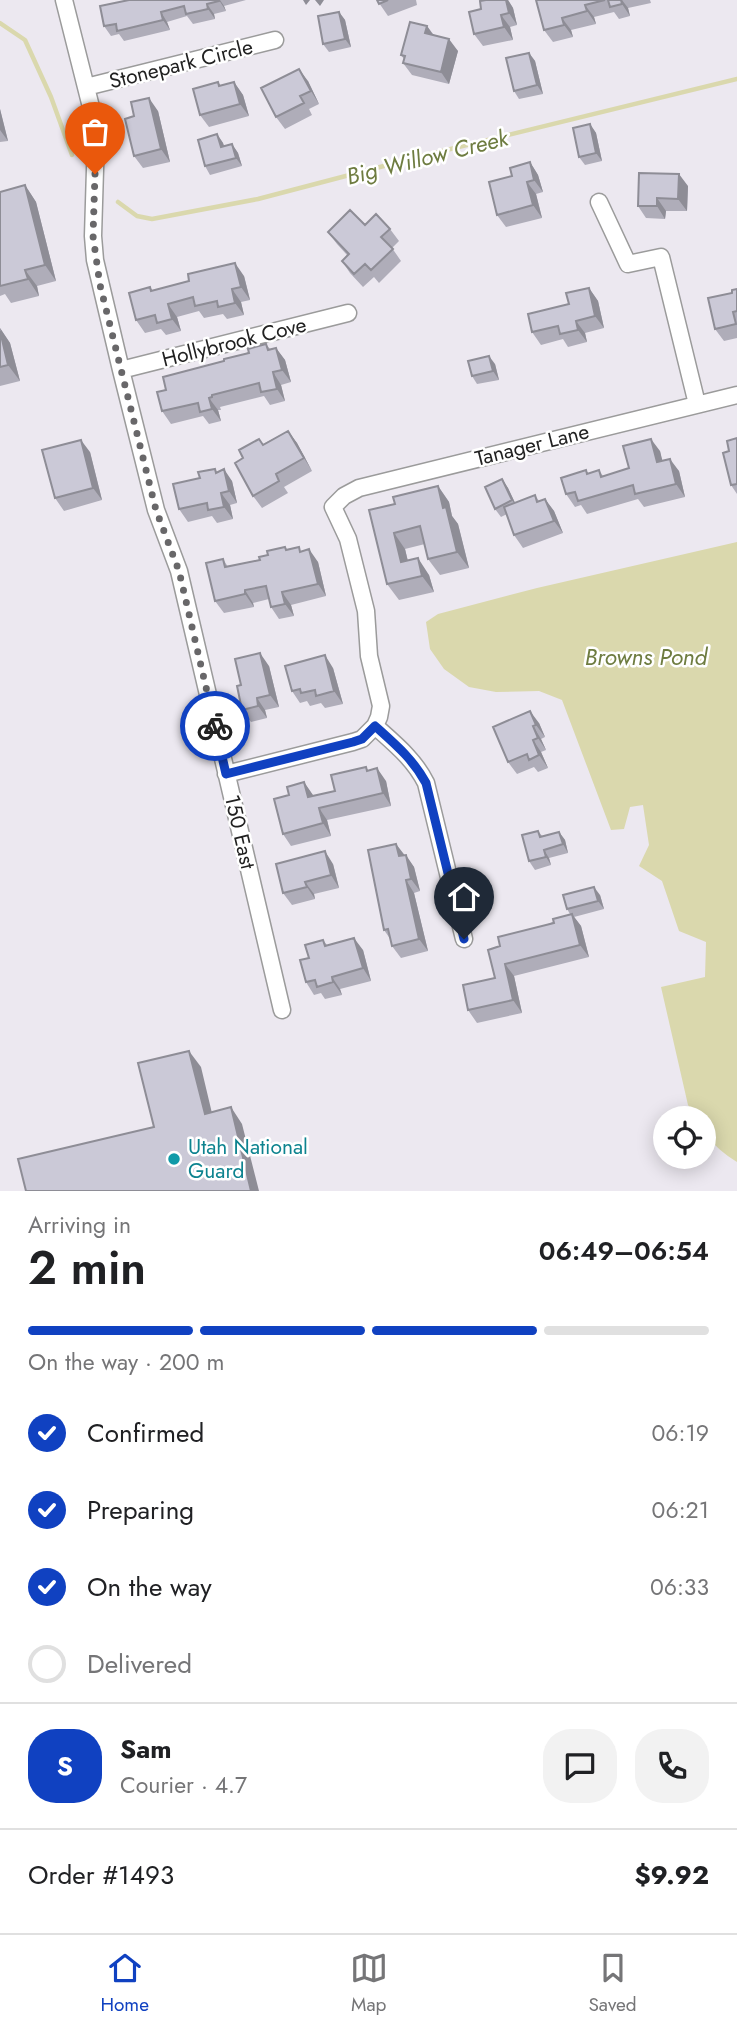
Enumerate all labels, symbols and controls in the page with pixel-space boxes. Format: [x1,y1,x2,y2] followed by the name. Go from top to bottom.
[106,32,256,96] street label: Stonepark Circle
[65,102,125,174] pin
[76,113,114,151] icon: bag
[343,120,513,194] water label: Big Willow Creek
[159,310,310,374] street label: Hollybrook Cove
[472,416,592,474] street label: Tanager Lane
[585,640,709,674] water label: Browns Pond
[180,691,250,761] courier
[196,707,234,745] icon: bike
[217,792,263,872] street label: 150 East
[434,867,494,939] pin
[445,878,483,916] icon: home
[653,1106,716,1169] map controls
[653,1106,716,1169] button: locate
[188,1132,308,1186] place label: Utah National Guard
[166,1151,182,1167] marker: Utah National Guard
[28,1208,131,1242] text: Arriving in
[539,1232,709,1270] text: 06:49–06:54
[28,1235,146,1301] text: 2 min
[28,1345,224,1379] text: On the way · 200 m
[28,1414,66,1452] icon: check
[87,1414,204,1452] text: Confirmed
[651,1416,709,1450] text: 06:19
[28,1491,66,1529] icon: check
[87,1491,194,1529] text: Preparing
[652,1493,709,1527] text: 06:21
[28,1568,66,1606] icon: check
[87,1568,212,1606] text: On the way
[650,1570,709,1604] text: 06:33
[87,1645,192,1683] text: Delivered
[543,1729,617,1803] button: chat
[635,1729,709,1803] button: phone
[120,1730,172,1768] text: Sam
[57,1747,73,1785] text: S
[120,1768,247,1802] text: Courier · 4.7
[28,1856,174,1894] text: Order #1493
[634,1856,709,1894] text: $9.92
[100,1949,149,2018] tab: Home
[350,1949,388,2018] tab: Map
[588,1949,637,2018] tab: Saved

